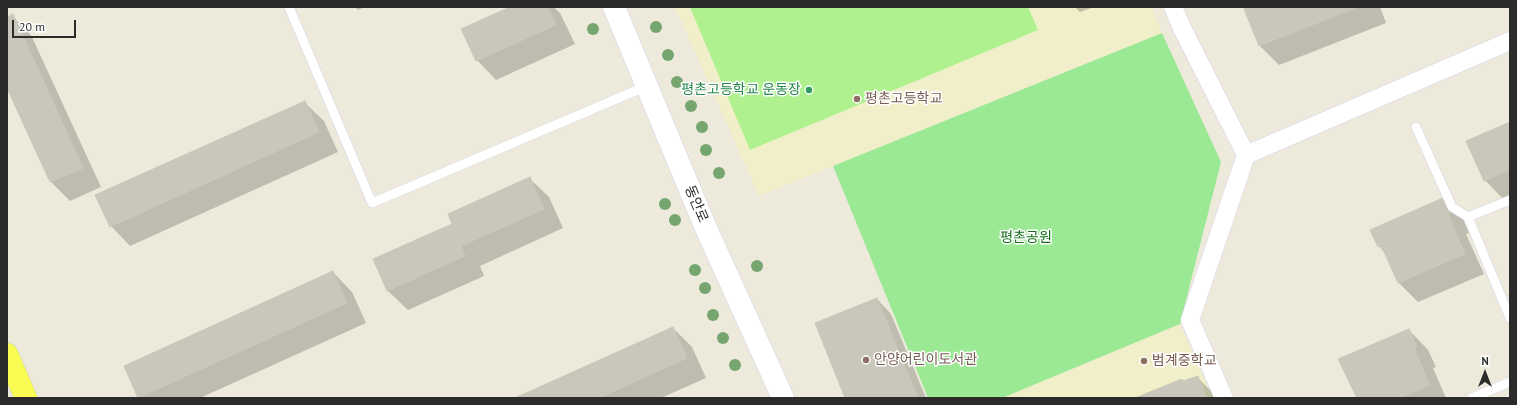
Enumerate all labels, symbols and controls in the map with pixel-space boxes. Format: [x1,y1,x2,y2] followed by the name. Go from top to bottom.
[14,12,78,38] scale bar
[19,19,45,34] text: 20 m
[681,82,801,98] place label: 평촌고등학교 운동장
[804,85,814,95] marker: 평촌고등학교 운동장
[865,91,942,107] place label: 평촌고등학교
[852,94,862,104] marker: 평촌고등학교
[681,183,711,225] street label: 동안로
[1000,230,1052,246] park label: 평촌공원
[874,352,977,368] place label: 안양어린이도서관
[1152,353,1216,369] place label: 범계중학교
[1465,353,1505,393] north arrow
[1481,354,1489,368] text: N
[861,355,871,365] marker: 안양어린이도서관
[1139,356,1149,366] marker: 범계중학교

